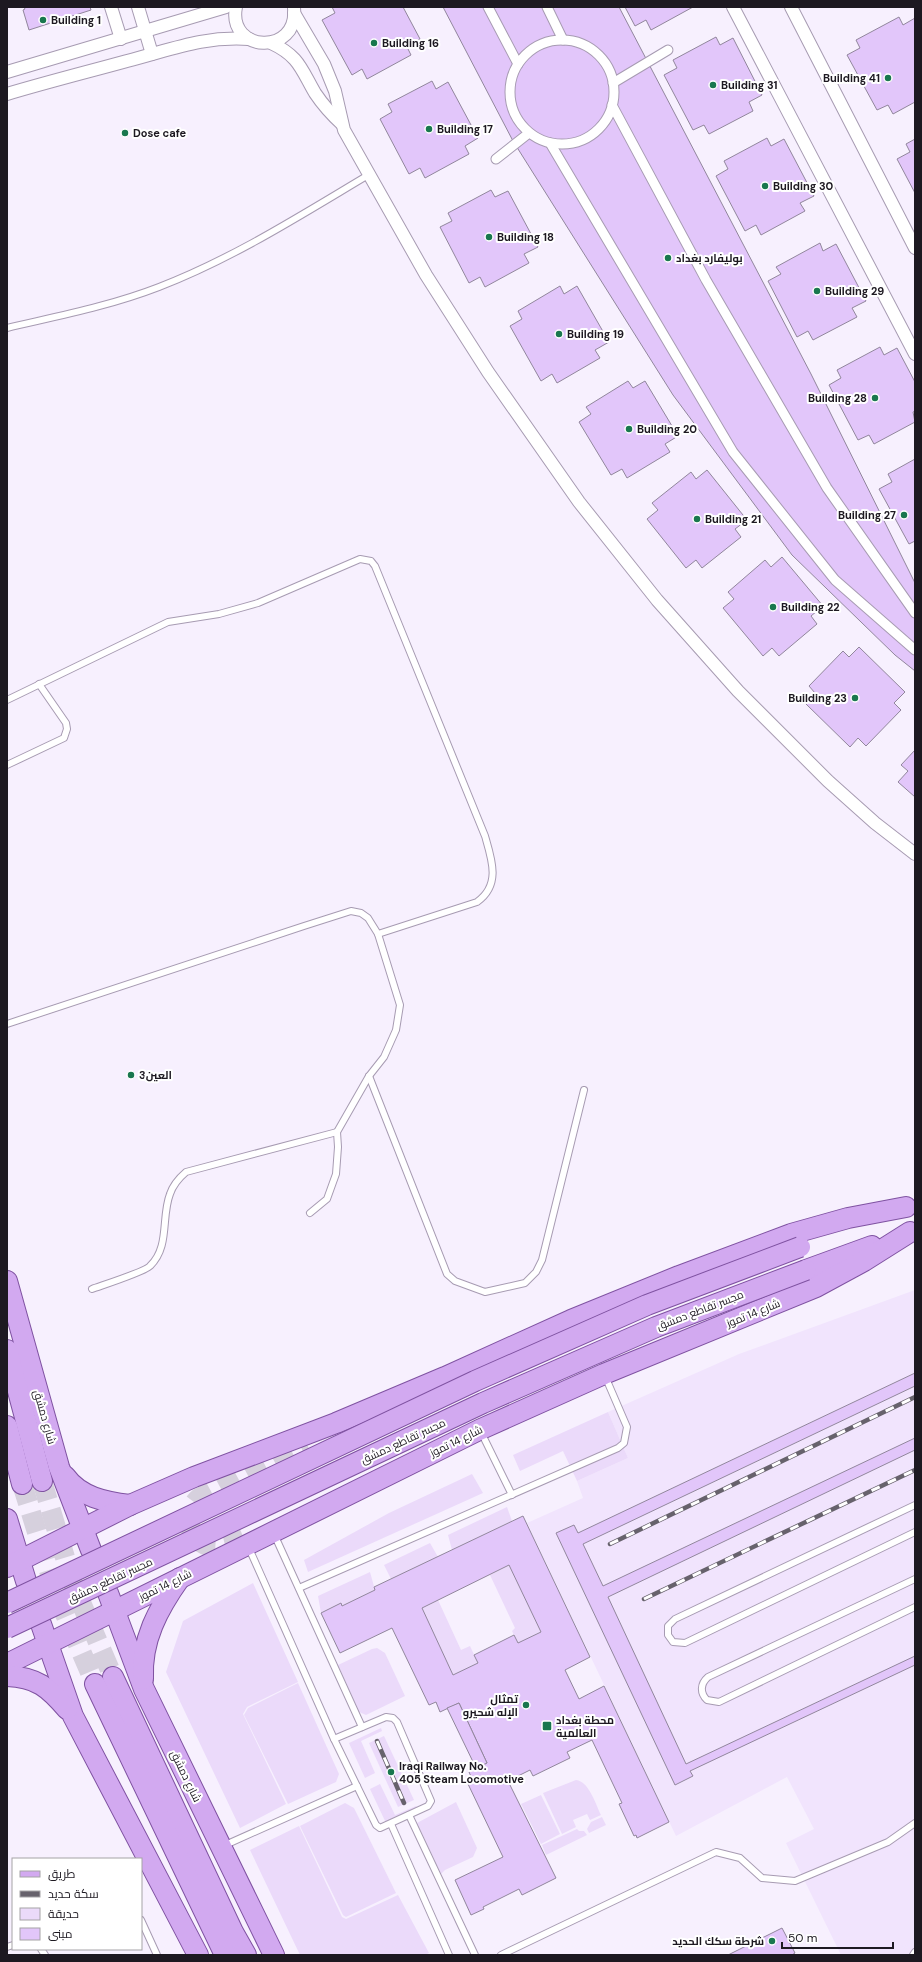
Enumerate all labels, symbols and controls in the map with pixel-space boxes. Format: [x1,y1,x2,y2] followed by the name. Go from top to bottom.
[51,13,101,27] place label: Building 1
[38,15,48,25] marker: Building 1
[382,36,439,50] place label: Building 16
[369,38,379,48] marker: Building 16
[823,71,880,85] place label: Building 41
[883,73,893,83] marker: Building 41
[721,78,777,92] place label: Building 31
[708,80,718,90] marker: Building 31
[437,122,493,136] place label: Building 17
[424,124,434,134] marker: Building 17
[133,126,187,140] place label: Dose cafe
[120,128,130,138] marker: Dose cafe
[773,179,834,193] place label: Building 30
[760,181,770,191] marker: Building 30
[497,230,554,244] place label: Building 18
[484,232,494,242] marker: Building 18
[676,251,743,266] place label: بوليفارد بغداد
[663,253,673,263] marker: بوليفارد بغداد
[825,284,884,298] place label: Building 29
[812,286,822,296] marker: Building 29
[567,327,624,341] place label: Building 19
[554,329,564,339] marker: Building 19
[808,391,867,405] place label: Building 28
[870,393,880,403] marker: Building 28
[637,422,697,436] place label: Building 20
[624,424,634,434] marker: Building 20
[838,508,896,522] place label: Building 27
[899,510,909,520] marker: Building 27
[705,512,761,526] place label: Building 21
[692,514,702,524] marker: Building 21
[781,600,840,614] place label: Building 22
[768,602,778,612] marker: Building 22
[788,691,847,705] place label: Building 23
[850,693,860,703] marker: Building 23
[139,1068,172,1082] place label: العين3
[126,1070,136,1080] marker: العين3
[654,1287,746,1334] street label: مجسر تقاطع دمشق
[723,1296,782,1331] street label: شارع 14 تموز
[30,1388,59,1446] street label: شارع دمشق
[358,1415,448,1468] street label: مجسر تقاطع دمشق
[426,1422,485,1461] street label: شارع 14 تموز
[65,1554,155,1607] street label: مجسر تقاطع دمشق
[135,1566,194,1605] street label: شارع 14 تموز
[463,1692,519,1720] place label: تمثال الإله شحيرو
[521,1700,531,1710] marker: تمثال الإله شحيرو
[556,1713,614,1740] place label: محطة بغداد العالمية
[541,1720,553,1732] marker: محطة بغداد العالمية
[167,1748,205,1805] street label: شارع دمشق
[399,1759,524,1786] place label: Iraqi Railway No. 405 Steam Locomotive
[386,1767,396,1777] marker: Iraqi Railway No. 405 Steam Locomotive
[12,1858,142,1950] legend
[48,1866,76,1882] text: طريق
[48,1886,99,1902] text: سكة حديد
[48,1906,79,1922] text: حديقة
[782,1924,893,1950] scale bar
[48,1926,73,1942] text: مبنى
[788,1930,817,1946] text: 50 m
[672,1934,764,1948] place label: شرطة سكك الحديد
[767,1936,777,1946] marker: شرطة سكك الحديد

